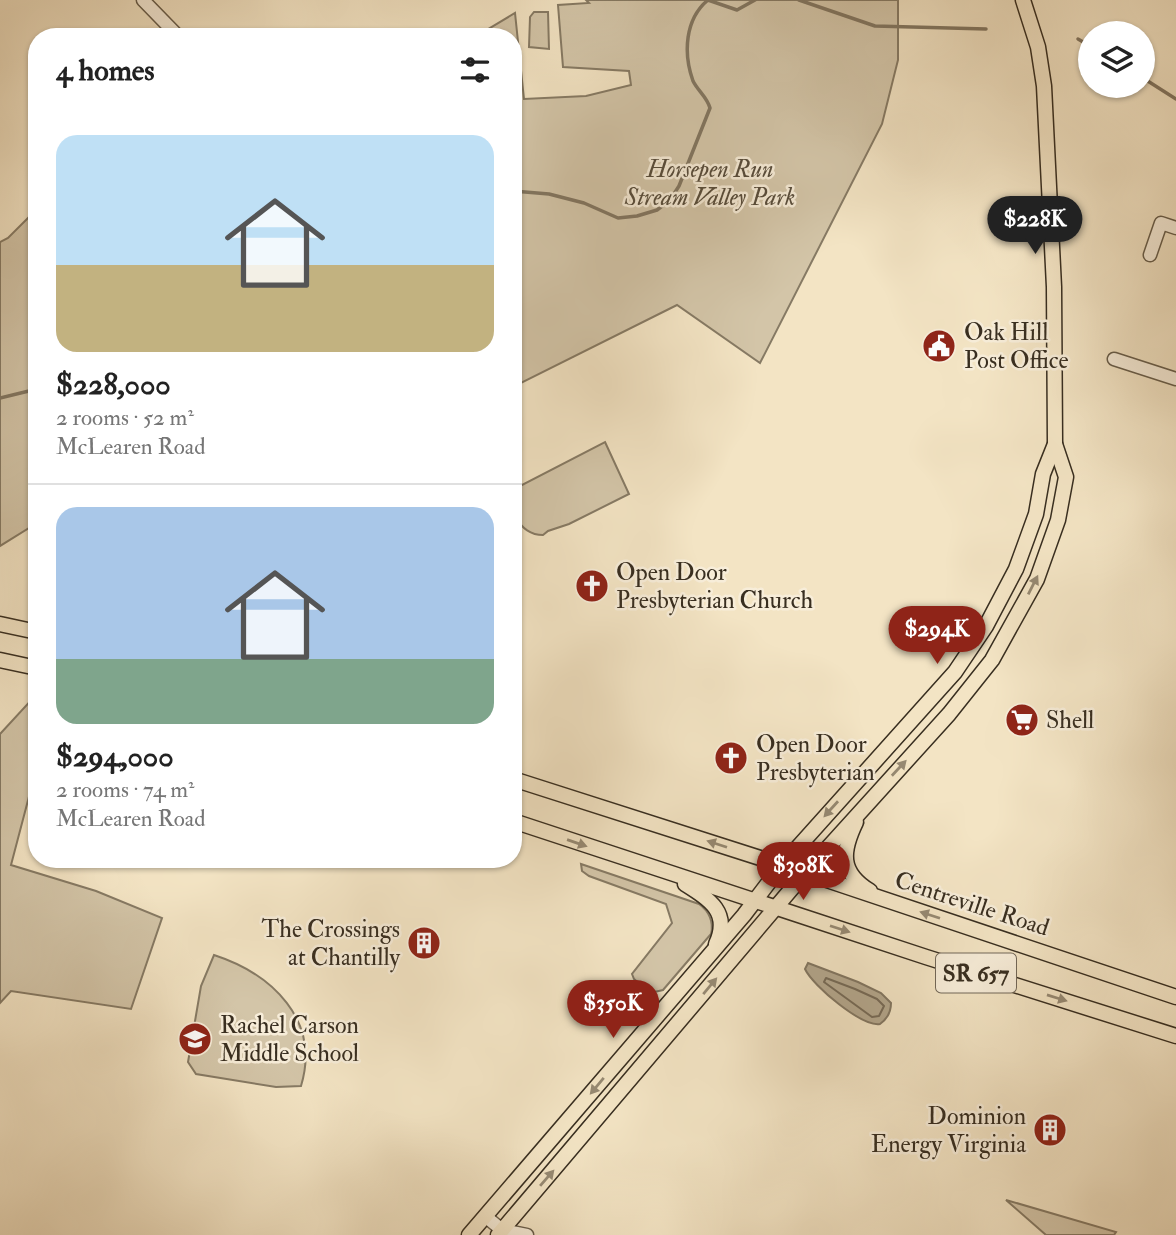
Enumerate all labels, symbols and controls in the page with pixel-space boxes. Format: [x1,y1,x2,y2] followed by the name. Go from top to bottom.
[1078,21,1155,98] map controls
[1078,21,1155,98] button: layers
[456,51,494,89] icon: filters
[56,52,155,89] text: 4 homes
[624,154,795,213] park label: Horsepen Run Stream Valley Park
[212,180,338,306] icon: home
[986,196,1084,256] pin: $228K
[1003,204,1067,233] text: $228K
[964,317,1069,376] place label: Oak Hill Post Office
[920,327,958,365] public building icon: Oak Hill Post Office
[56,366,171,403] text: $228,000
[56,403,194,432] text: 2 rooms · 52 m²
[56,432,206,461] text: McLearen Road
[212,552,338,678] icon: home
[616,557,814,616] place label: Open Door Presbyterian Church
[573,567,611,605] church icon: Open Door Presbyterian Church
[1027,575,1039,595] one-way arrow
[888,606,986,666] pin: $294K
[905,614,969,643] text: $294K
[1003,701,1041,739] supermarket icon: Shell
[1046,705,1094,736] place label: Shell
[756,729,875,788] place label: Open Door Presbyterian
[56,738,174,775] text: $294,000
[712,739,750,777] church icon: Open Door Presbyterian
[891,760,907,777] one-way arrow
[56,775,195,804] text: 2 rooms · 74 m²
[824,800,840,817] one-way arrow
[56,804,206,833] text: McLearen Road
[567,838,588,849] one-way arrow
[706,839,727,849] one-way arrow
[754,842,852,902] pin: $308K
[773,850,833,879] text: $308K
[891,864,1053,944] street label: Centreville Road
[920,909,941,919] one-way arrow
[261,914,400,973] place label: The Crossings at Chantilly
[405,924,443,962] building icon: The Crossings at Chantilly
[830,924,851,935] one-way arrow
[936,954,1016,992] road number: SR 657
[702,978,717,995] one-way arrow
[564,981,662,1040] pin: $350K
[583,988,643,1017] text: $350K
[1047,993,1068,1003] one-way arrow
[220,1010,359,1069] place label: Rachel Carson Middle School
[176,1020,214,1058] school or university icon: Rachel Carson Middle School
[589,1077,605,1095] one-way arrow
[871,1101,1027,1160] place label: Dominion Energy Virginia
[1031,1111,1069,1149] building icon: Dominion Energy Virginia
[539,1169,555,1187] one-way arrow

